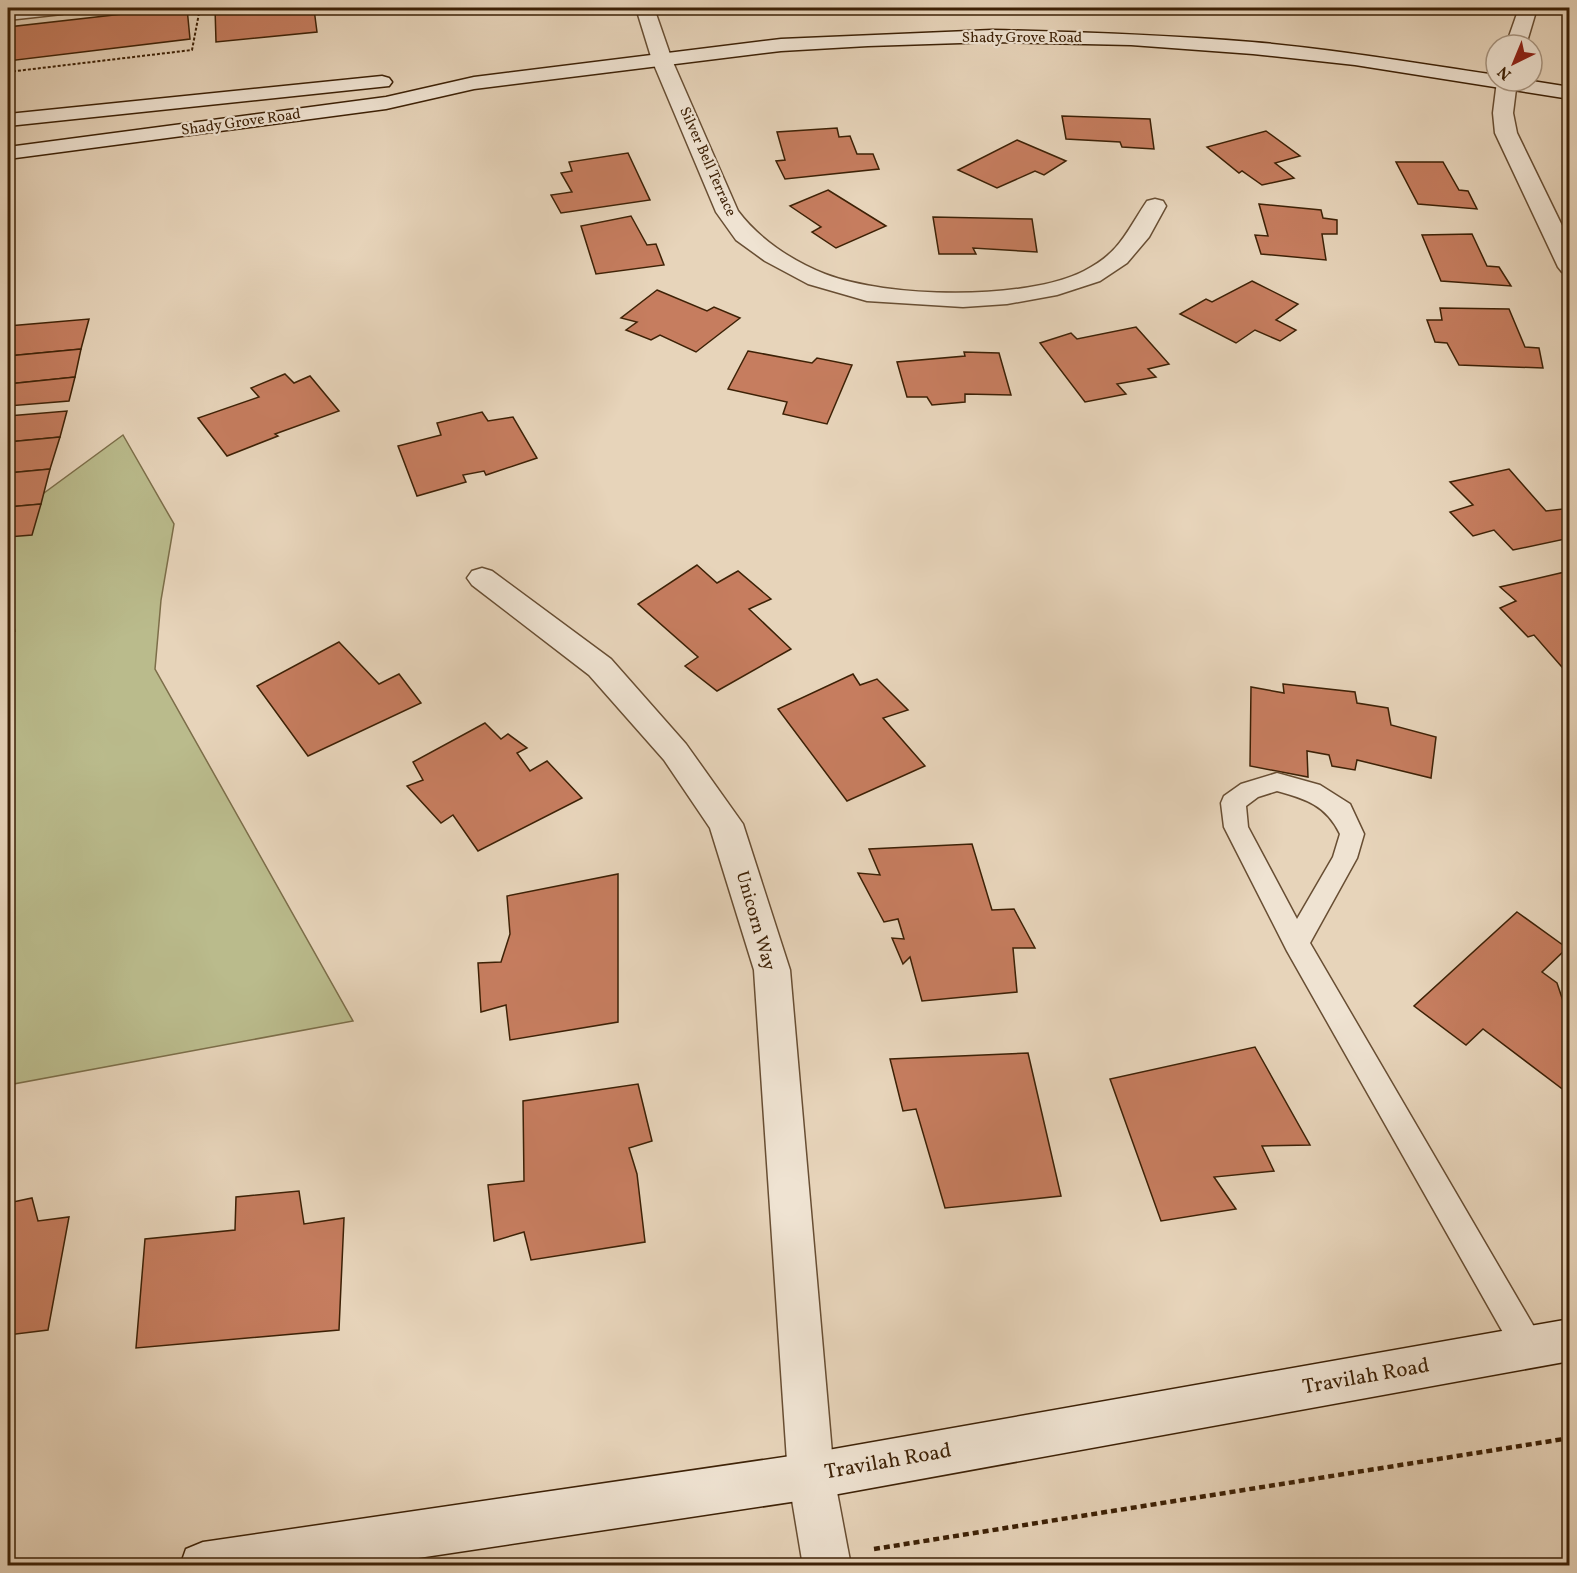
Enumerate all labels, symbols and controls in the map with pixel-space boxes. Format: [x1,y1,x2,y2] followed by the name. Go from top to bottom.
[962,28,1082,49] street label: Shady Grove Road
[1484,33,1544,93] north arrow
[1493,60,1517,85] text: N
[180,104,302,142] street label: Shady Grove Road
[673,104,741,220] street label: Silver Bell Terrace
[729,868,781,974] street label: Unicorn Way
[1300,1352,1432,1402] street label: Travilah Road
[822,1437,954,1487] street label: Travilah Road

